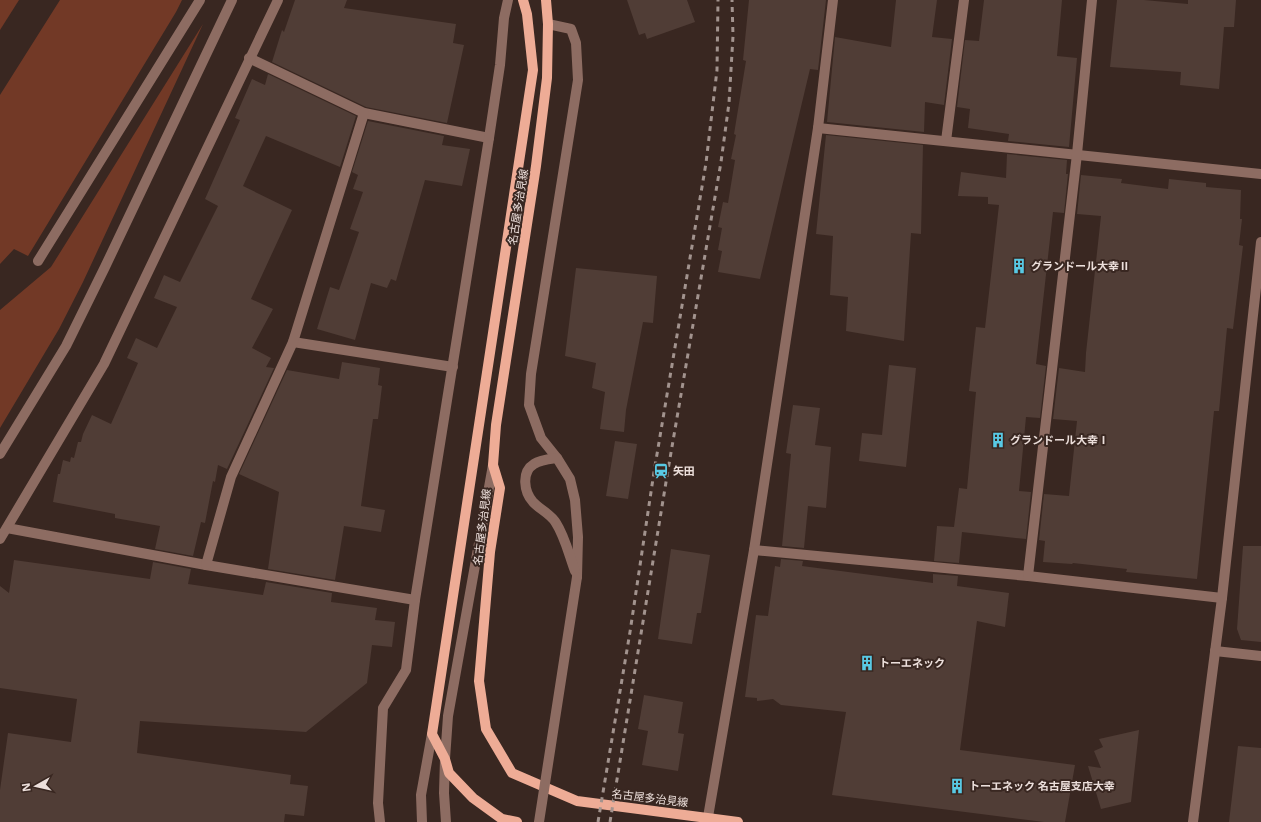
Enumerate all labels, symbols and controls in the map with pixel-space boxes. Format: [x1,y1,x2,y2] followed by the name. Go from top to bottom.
[504,168,531,246] street label: 名古屋多治見線
[1010,257,1028,275] building icon: グランドール大幸Ⅱ
[1031,258,1130,273] place label: グランドール大幸Ⅱ
[989,431,1007,449] building icon: グランドール大幸Ⅰ
[1010,432,1109,447] place label: グランドール大幸Ⅰ
[652,462,670,480] station icon: 矢田
[673,463,695,478] place label: 矢田
[469,488,494,566] street label: 名古屋多治見線
[858,654,876,672] building icon: トーエネック
[879,655,945,670] place label: トーエネック
[16,766,56,806] north arrow
[948,777,966,795] building icon: トーエネック 名古屋支店大幸
[969,778,1115,793] place label: トーエネック 名古屋支店大幸
[18,782,34,793] text: N
[611,785,689,810] street label: 名古屋多治見線

